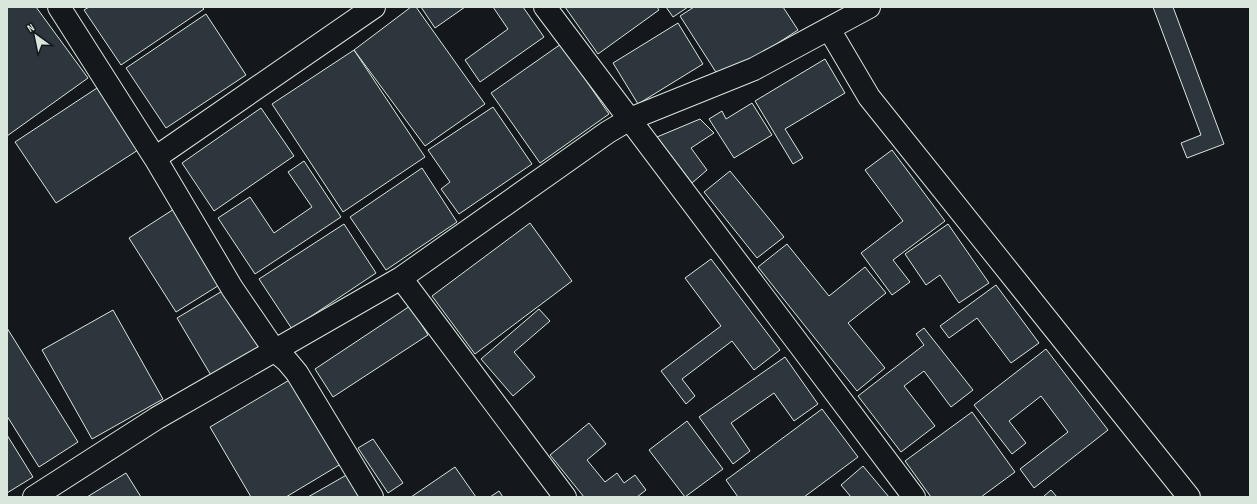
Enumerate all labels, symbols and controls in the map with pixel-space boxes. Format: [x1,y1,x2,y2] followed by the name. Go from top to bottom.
[16,16,56,56] north arrow
[25,21,37,35] text: N

